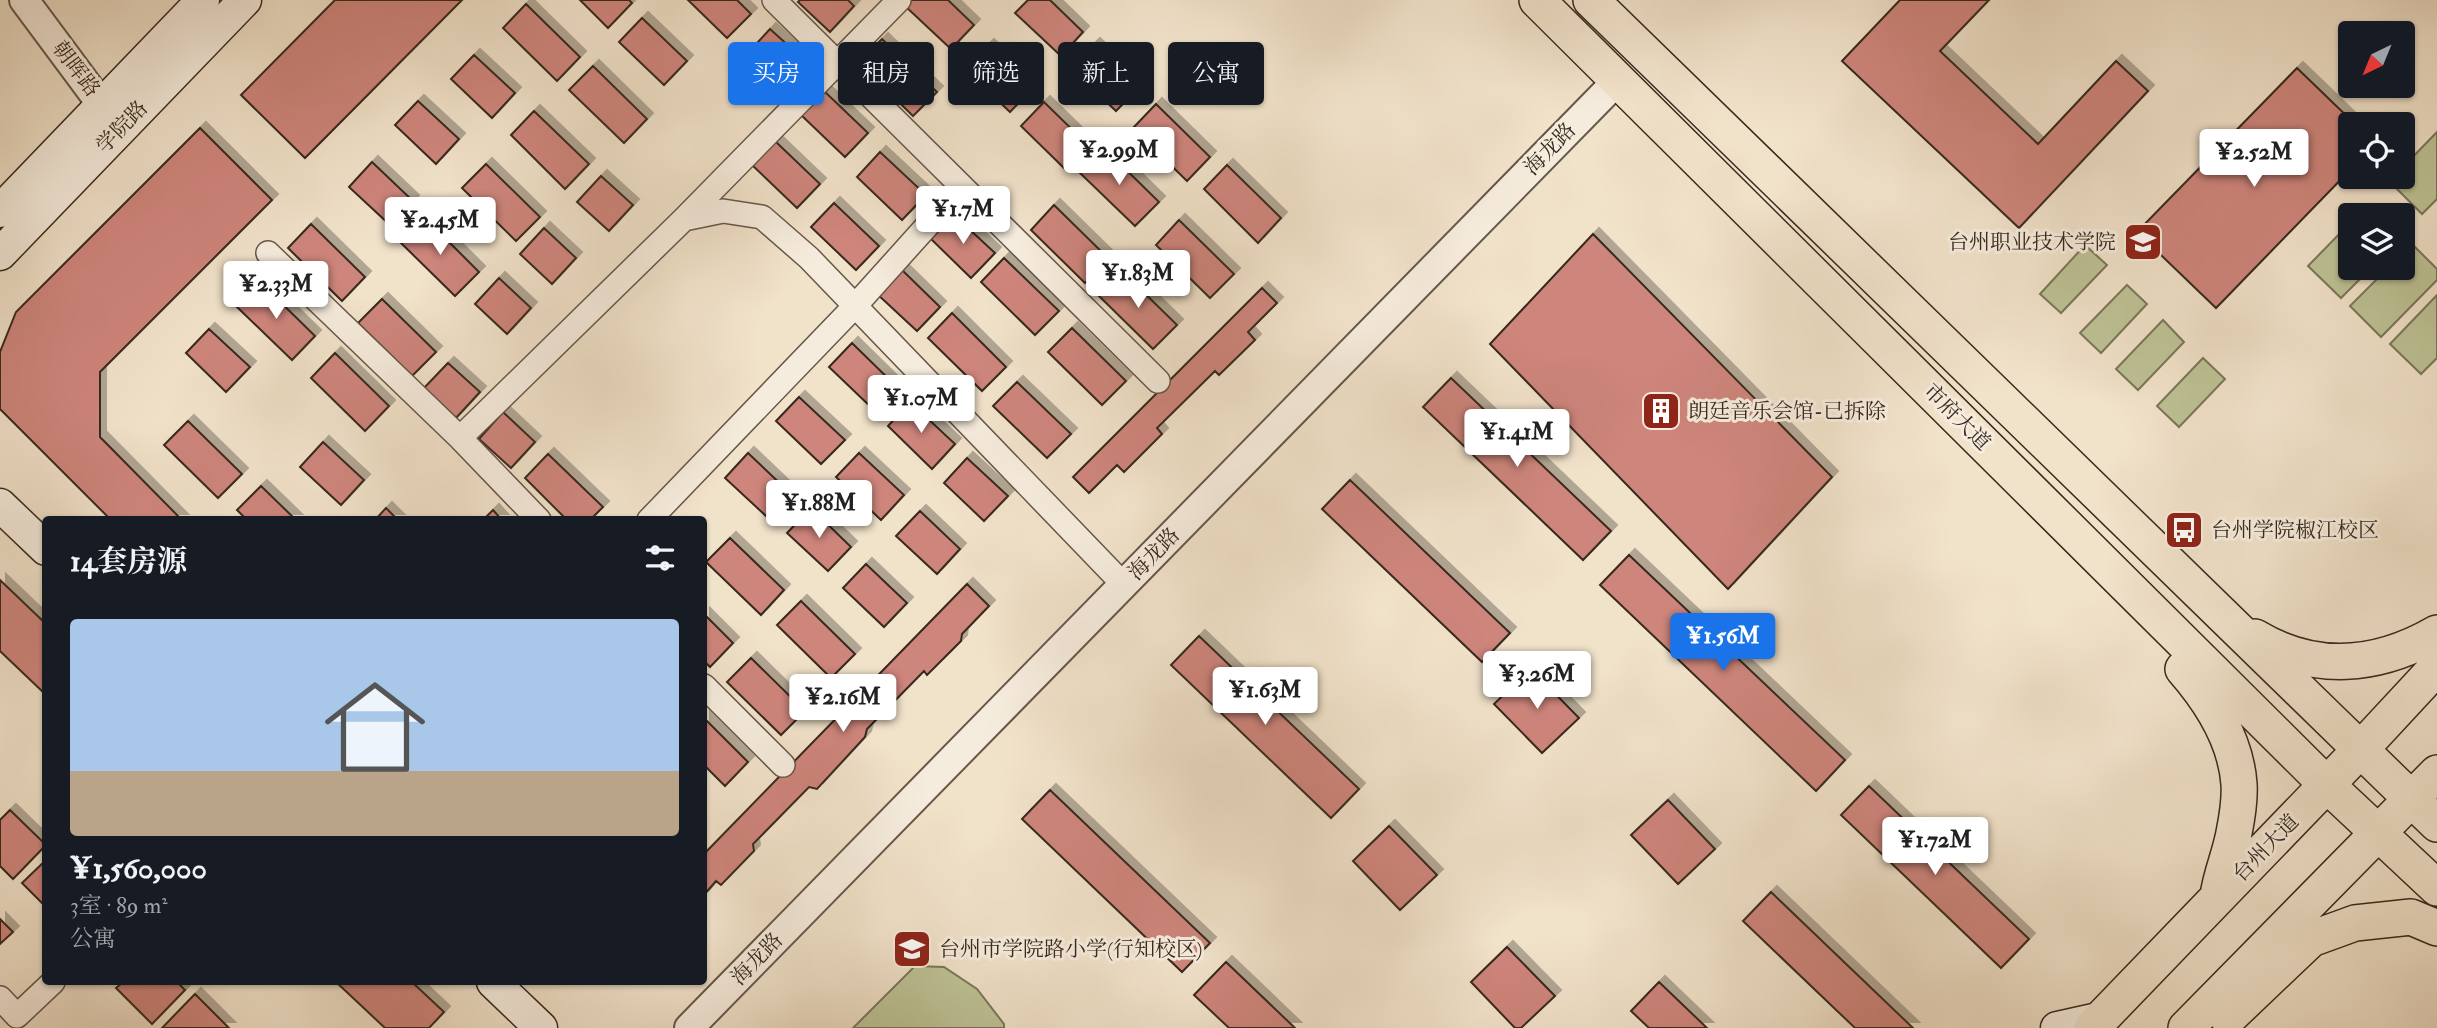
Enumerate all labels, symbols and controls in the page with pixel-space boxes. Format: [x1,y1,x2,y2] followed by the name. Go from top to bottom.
[2338,21,2415,98] north arrow
[2338,21,2415,280] map controls
[46,36,106,102] street label: 朝晖路
[728,42,824,105] chip: 买房
[838,42,934,105] chip: 租房
[948,42,1044,105] chip: 筛选
[1058,42,1154,105] chip: 新上
[1168,42,1264,105] chip: 公寓
[90,95,154,159] street label: 学院路
[2338,112,2415,189] button: locate
[1518,117,1582,181] street label: 海龙路
[1062,128,1176,187] pin: ¥2.99M
[2197,130,2311,189] pin: ¥2.52M
[1079,135,1159,164] text: ¥2.99M
[2216,137,2292,166] text: ¥2.52M
[914,187,1012,246] pin: ¥1.7M
[932,194,994,223] text: ¥1.7M
[383,198,497,257] pin: ¥2.45M
[2338,203,2415,280] button: layers
[401,205,479,234] text: ¥2.45M
[2122,221,2164,263] school or university icon: 台州职业技术学院
[1948,229,2116,256] place label: 台州职业技术学院
[1081,250,1195,310] pin: ¥1.83M
[1102,258,1174,287] text: ¥1.83M
[219,262,333,321] pin: ¥2.33M
[239,269,313,298] text: ¥2.33M
[864,376,978,435] pin: ¥1.07M
[1918,378,1996,456] street label: 市府大道
[884,383,958,412] text: ¥1.07M
[1640,390,1682,432] building icon: 朗廷音乐会馆-已拆除
[1688,398,1886,425] place label: 朗廷音乐会馆-已拆除
[1460,410,1574,469] pin: ¥1.41M
[1480,417,1554,446] text: ¥1.41M
[762,480,876,540] pin: ¥1.88M
[782,488,856,517] text: ¥1.88M
[2163,509,2205,551] bus stop icon: 台州学院椒江校区
[2211,517,2379,544] place label: 台州学院椒江校区
[1122,522,1186,586] street label: 海龙路
[641,539,679,577] icon: filters
[70,543,187,580] text: 14套房源
[1666,614,1780,673] pin: ¥1.56M
[1686,621,1760,650] text: ¥1.56M
[1480,652,1594,711] pin: ¥3.26M
[1499,659,1575,688] text: ¥3.26M
[312,664,438,790] icon: home
[1208,668,1322,727] pin: ¥1.63M
[786,674,900,734] pin: ¥2.16M
[1229,675,1301,704] text: ¥1.63M
[805,682,881,711] text: ¥2.16M
[2227,808,2305,888] street label: 台州大道
[1878,818,1992,877] pin: ¥1.72M
[1898,825,1972,854] text: ¥1.72M
[70,850,207,887] text: ¥1,560,000
[70,891,168,920] text: 3室 · 89 m²
[70,924,116,953] text: 公寓
[725,927,789,991] street label: 海龙路
[891,928,933,970] school or university icon: 台州市学院路小学(行知校区)
[939,936,1202,963] place label: 台州市学院路小学(行知校区)

